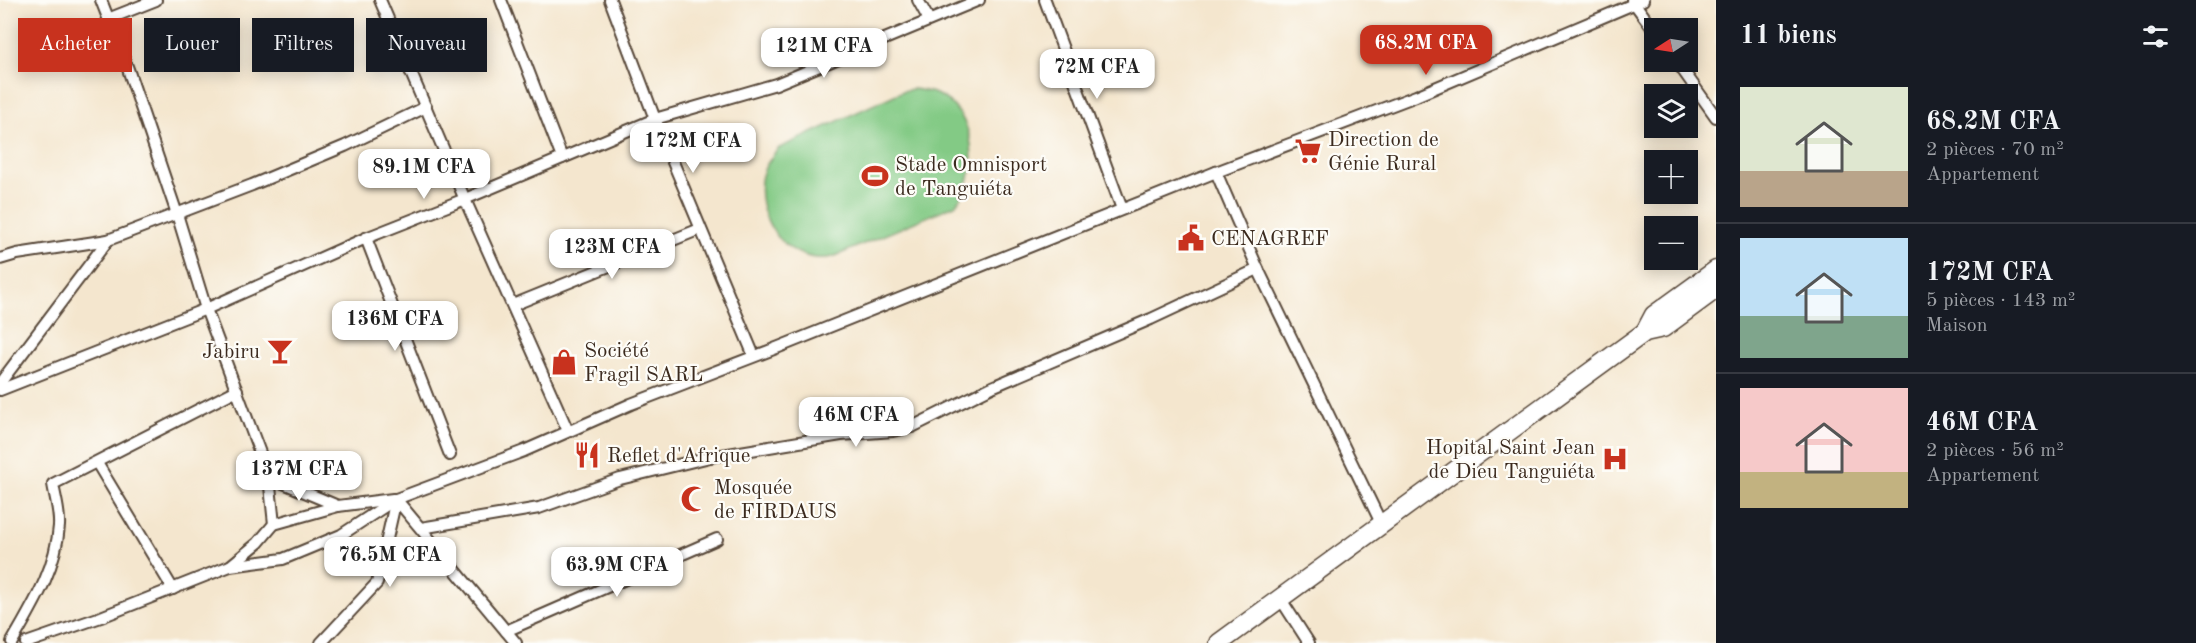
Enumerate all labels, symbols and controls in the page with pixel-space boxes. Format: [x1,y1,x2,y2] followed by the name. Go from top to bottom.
[18,18,132,72] chip: Acheter
[144,18,240,72] chip: Louer
[252,18,354,72] chip: Filtres
[366,18,487,72] chip: Nouveau
[1644,18,1698,72] north arrow
[1644,18,1698,270] map controls
[2139,20,2172,53] icon: filters
[1740,23,1837,49] text: 11 biens
[1357,25,1495,76] pin: 68.2M CFA
[762,28,886,79] pin: 121M CFA
[1374,34,1478,54] text: 68.2M CFA
[775,37,873,57] text: 121M CFA
[1042,49,1152,100] pin: 72M CFA
[1054,58,1140,78] text: 72M CFA
[1644,84,1698,138] button: layers
[1926,109,2061,135] text: 68.2M CFA
[1788,111,1860,183] icon: home
[631,123,755,174] pin: 172M CFA
[1328,130,1439,175] place label: Direction de Génie Rural
[644,132,742,152] text: 172M CFA
[1293,136,1323,166] supermarket icon: Direction de Génie Rural
[1926,140,2064,160] text: 2 pièces · 70 m²
[355,149,493,200] pin: 89.1M CFA
[1644,150,1698,204] button: +
[895,155,1047,200] place label: Stade Omnisport de Tanguiéta
[372,158,476,178] text: 89.1M CFA
[860,161,890,191] sports icon: Stade Omnisport de Tanguiéta
[1926,165,2039,185] text: Appartement
[1644,216,1698,270] button: −
[1176,223,1206,253] public building icon: CENAGREF
[550,229,674,280] pin: 123M CFA
[1211,229,1329,250] place label: CENAGREF
[563,238,661,258] text: 123M CFA
[1926,260,2054,286] text: 172M CFA
[1788,262,1860,334] icon: home
[1926,291,2075,311] text: 5 pièces · 143 m²
[333,301,457,352] pin: 136M CFA
[346,310,444,330] text: 136M CFA
[1926,316,1987,336] text: Maison
[265,336,295,366] bar icon: Jabiru
[584,341,703,386] place label: Société Fragil SARL
[202,342,260,363] place label: Jabiru
[549,347,579,377] shop icon: Société Fragil SARL
[801,397,911,448] pin: 46M CFA
[813,406,899,426] text: 46M CFA
[1926,410,2038,436] text: 46M CFA
[1788,412,1860,484] icon: home
[1426,438,1595,483] place label: Hopital Saint Jean de Dieu Tanguiéta
[572,440,602,470] restaurant icon: Reflet d'Afrique
[1926,441,2064,461] text: 2 pièces · 56 m²
[1600,444,1630,474] hospital icon: Hopital Saint Jean de Dieu Tanguiéta
[607,446,750,467] place label: Reflet d'Afrique
[237,451,361,502] pin: 137M CFA
[250,460,348,480] text: 137M CFA
[1926,466,2039,486] text: Appartement
[714,478,837,523] place label: Mosquée de FIRDAUS
[679,484,709,514] mosque icon: Mosquée de FIRDAUS
[321,537,459,588] pin: 76.5M CFA
[338,546,442,566] text: 76.5M CFA
[548,547,686,598] pin: 63.9M CFA
[565,556,669,576] text: 63.9M CFA

